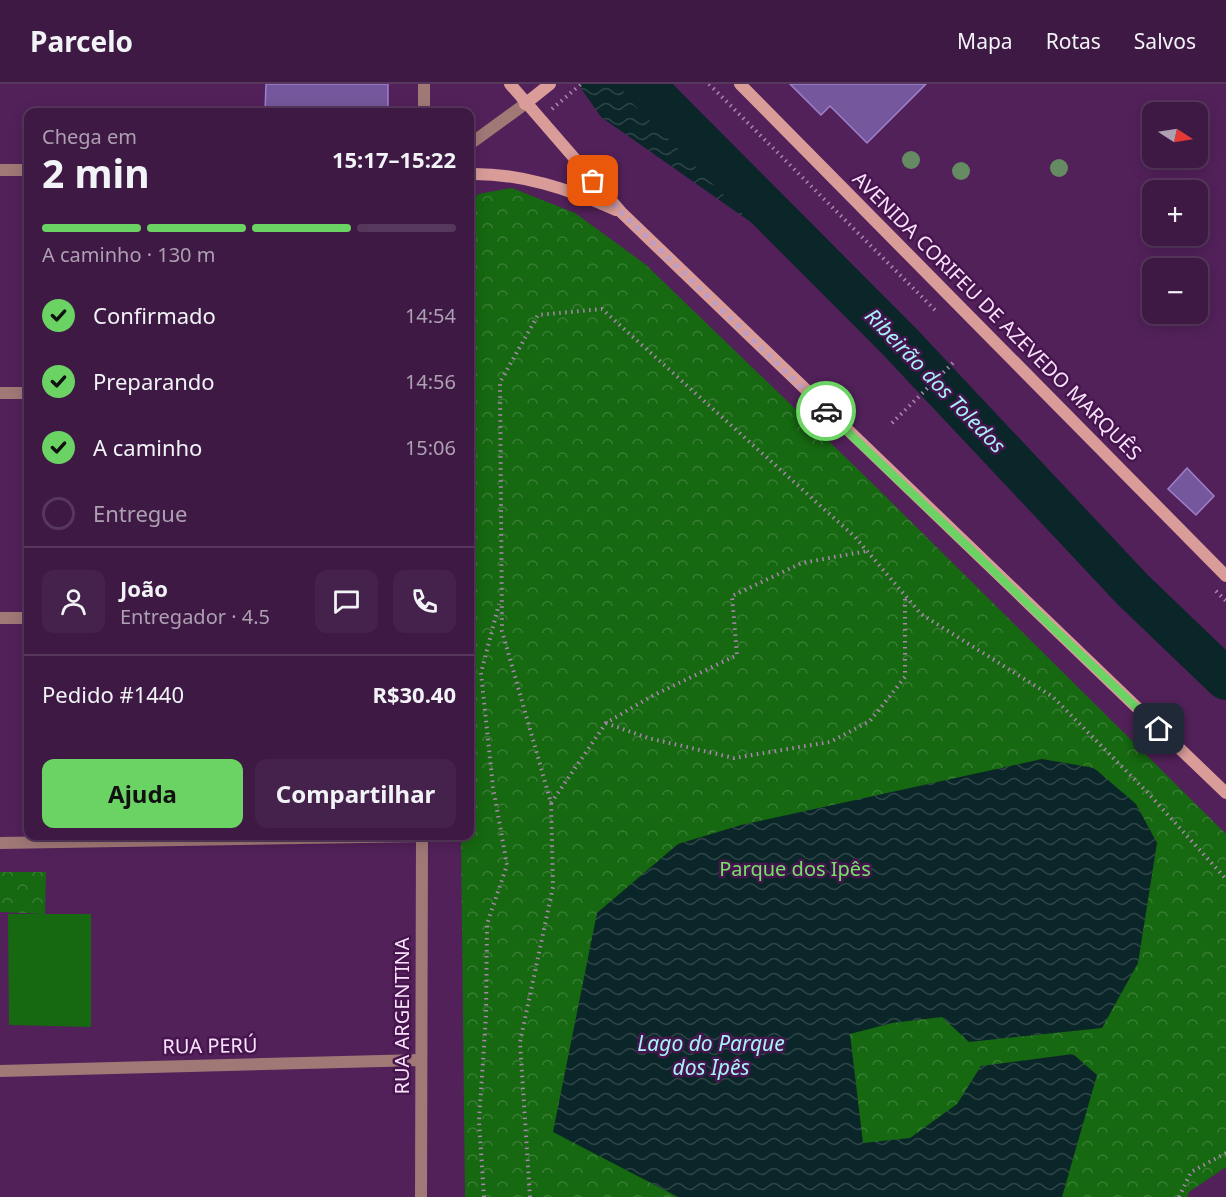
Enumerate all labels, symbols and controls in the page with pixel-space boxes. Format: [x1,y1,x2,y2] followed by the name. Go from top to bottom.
[30,22,133,60] text: Parcelo
[957,27,1013,55] text: Mapa
[1046,27,1101,55] text: Rotas
[1134,27,1196,55] text: Salvos
[1142,102,1208,168] north arrow
[1142,102,1208,324] map controls
[42,123,137,150] text: Chega em
[332,144,456,174] text: 15:17–15:22
[42,146,149,199] text: 2 min
[567,155,618,206] pin
[576,164,609,197] icon: bag
[847,165,1148,466] street label: AVENIDA CORIFEU DE AZEVEDO MARQUÊS
[1142,180,1208,246] button: +
[42,241,215,268] text: A caminho · 130 m
[1142,258,1208,324] button: −
[42,299,75,332] icon: check
[93,300,216,330] text: Confirmado
[405,302,456,329] text: 14:54
[859,302,1012,459] water label: Ribeirão dos Toledos
[42,365,75,398] icon: check
[93,366,215,396] text: Preparando
[405,368,456,395] text: 14:56
[796,381,856,441] courier
[810,395,843,428] icon: car
[42,431,75,464] icon: check
[93,432,202,462] text: A caminho
[405,434,456,461] text: 15:06
[93,498,187,528] text: Entregue
[42,570,105,633] button: person
[315,570,378,633] button: chat
[393,570,456,633] button: phone
[120,573,168,603] text: João
[120,603,270,630] text: Entregador · 4.5
[42,679,184,709] text: Pedido #1440
[372,679,456,709] text: R$30.40
[1133,703,1184,754] pin
[1142,712,1175,745] icon: home
[42,759,243,828] button: Ajuda
[255,759,456,828] button: Compartilhar
[719,855,871,882] park label: Parque dos Ipês
[388,937,415,1094] street label: RUA ARGENTINA
[637,1029,785,1081] water label: Lago do Parque dos Ipês
[162,1031,258,1060] street label: RUA PERÚ

